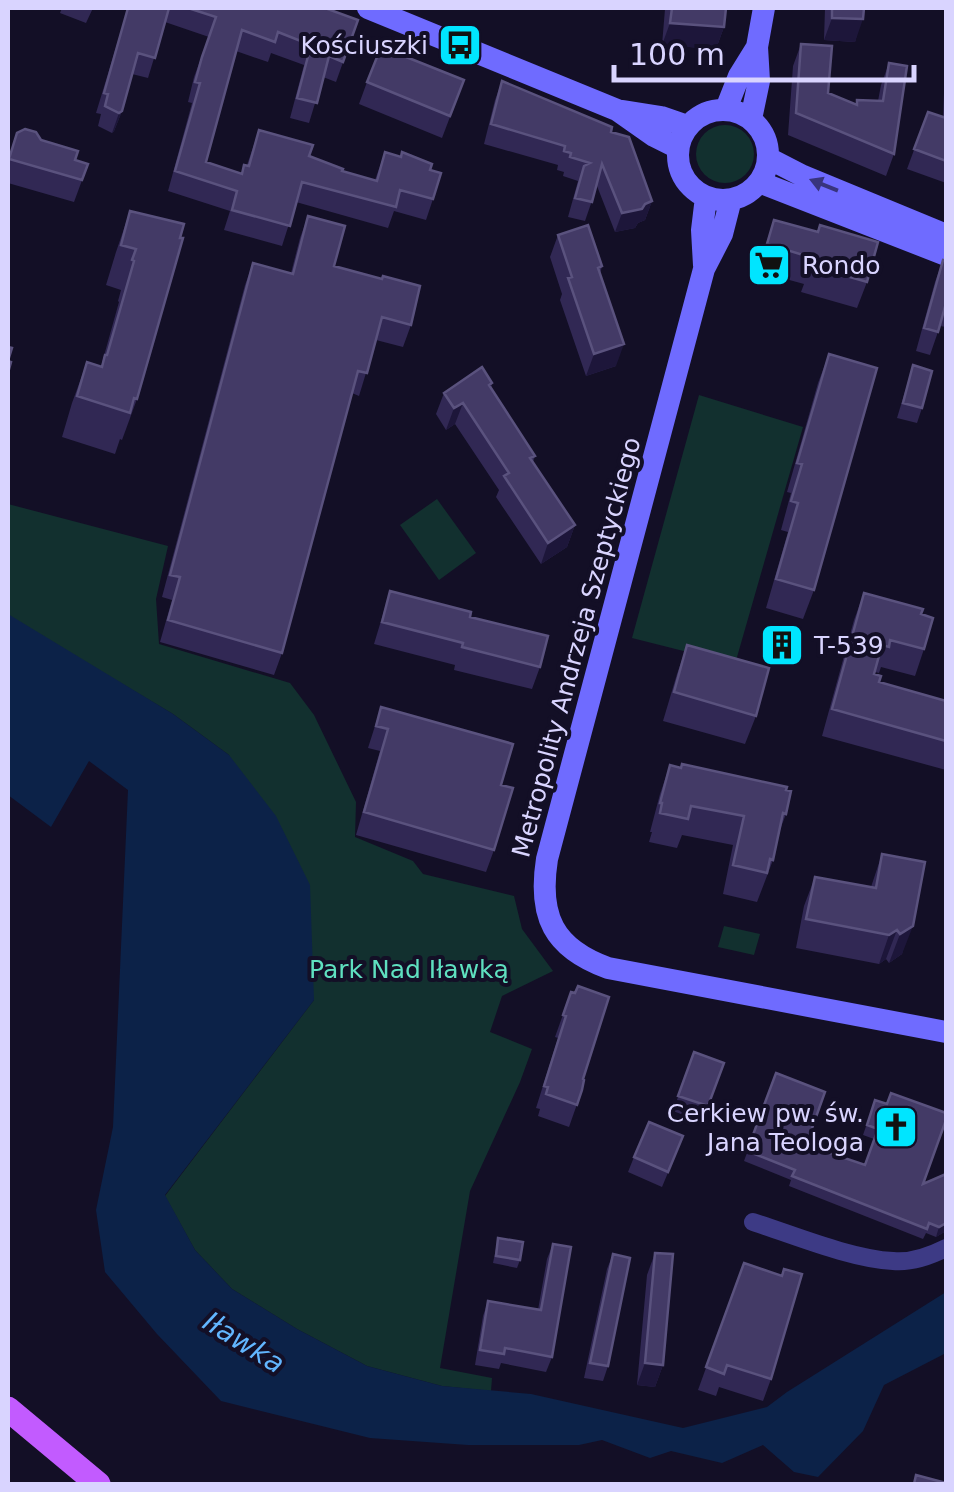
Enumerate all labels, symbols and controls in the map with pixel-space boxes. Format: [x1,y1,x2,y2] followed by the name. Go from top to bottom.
[614,20,914,82] scale bar
[437,22,483,68] bus stop icon: Kościuszki
[300,31,428,60] place label: Kościuszki
[629,37,725,72] text: 100 m
[809,177,839,193] one-way arrow
[746,242,792,288] supermarket icon: Rondo
[802,251,881,280] place label: Rondo
[506,434,647,860] street label: Metropolity Andrzeja Szeptyckiego
[759,622,805,668] building icon: T-539
[813,631,884,660] place label: T-539
[309,955,509,984] park label: Park Nad Iławką
[667,1099,864,1157] place label: Cerkiew pw. św. Jana Teologa
[873,1104,919,1150] church icon: Cerkiew pw. św. Jana Teologa
[197,1305,291,1380] water label: Iławka

